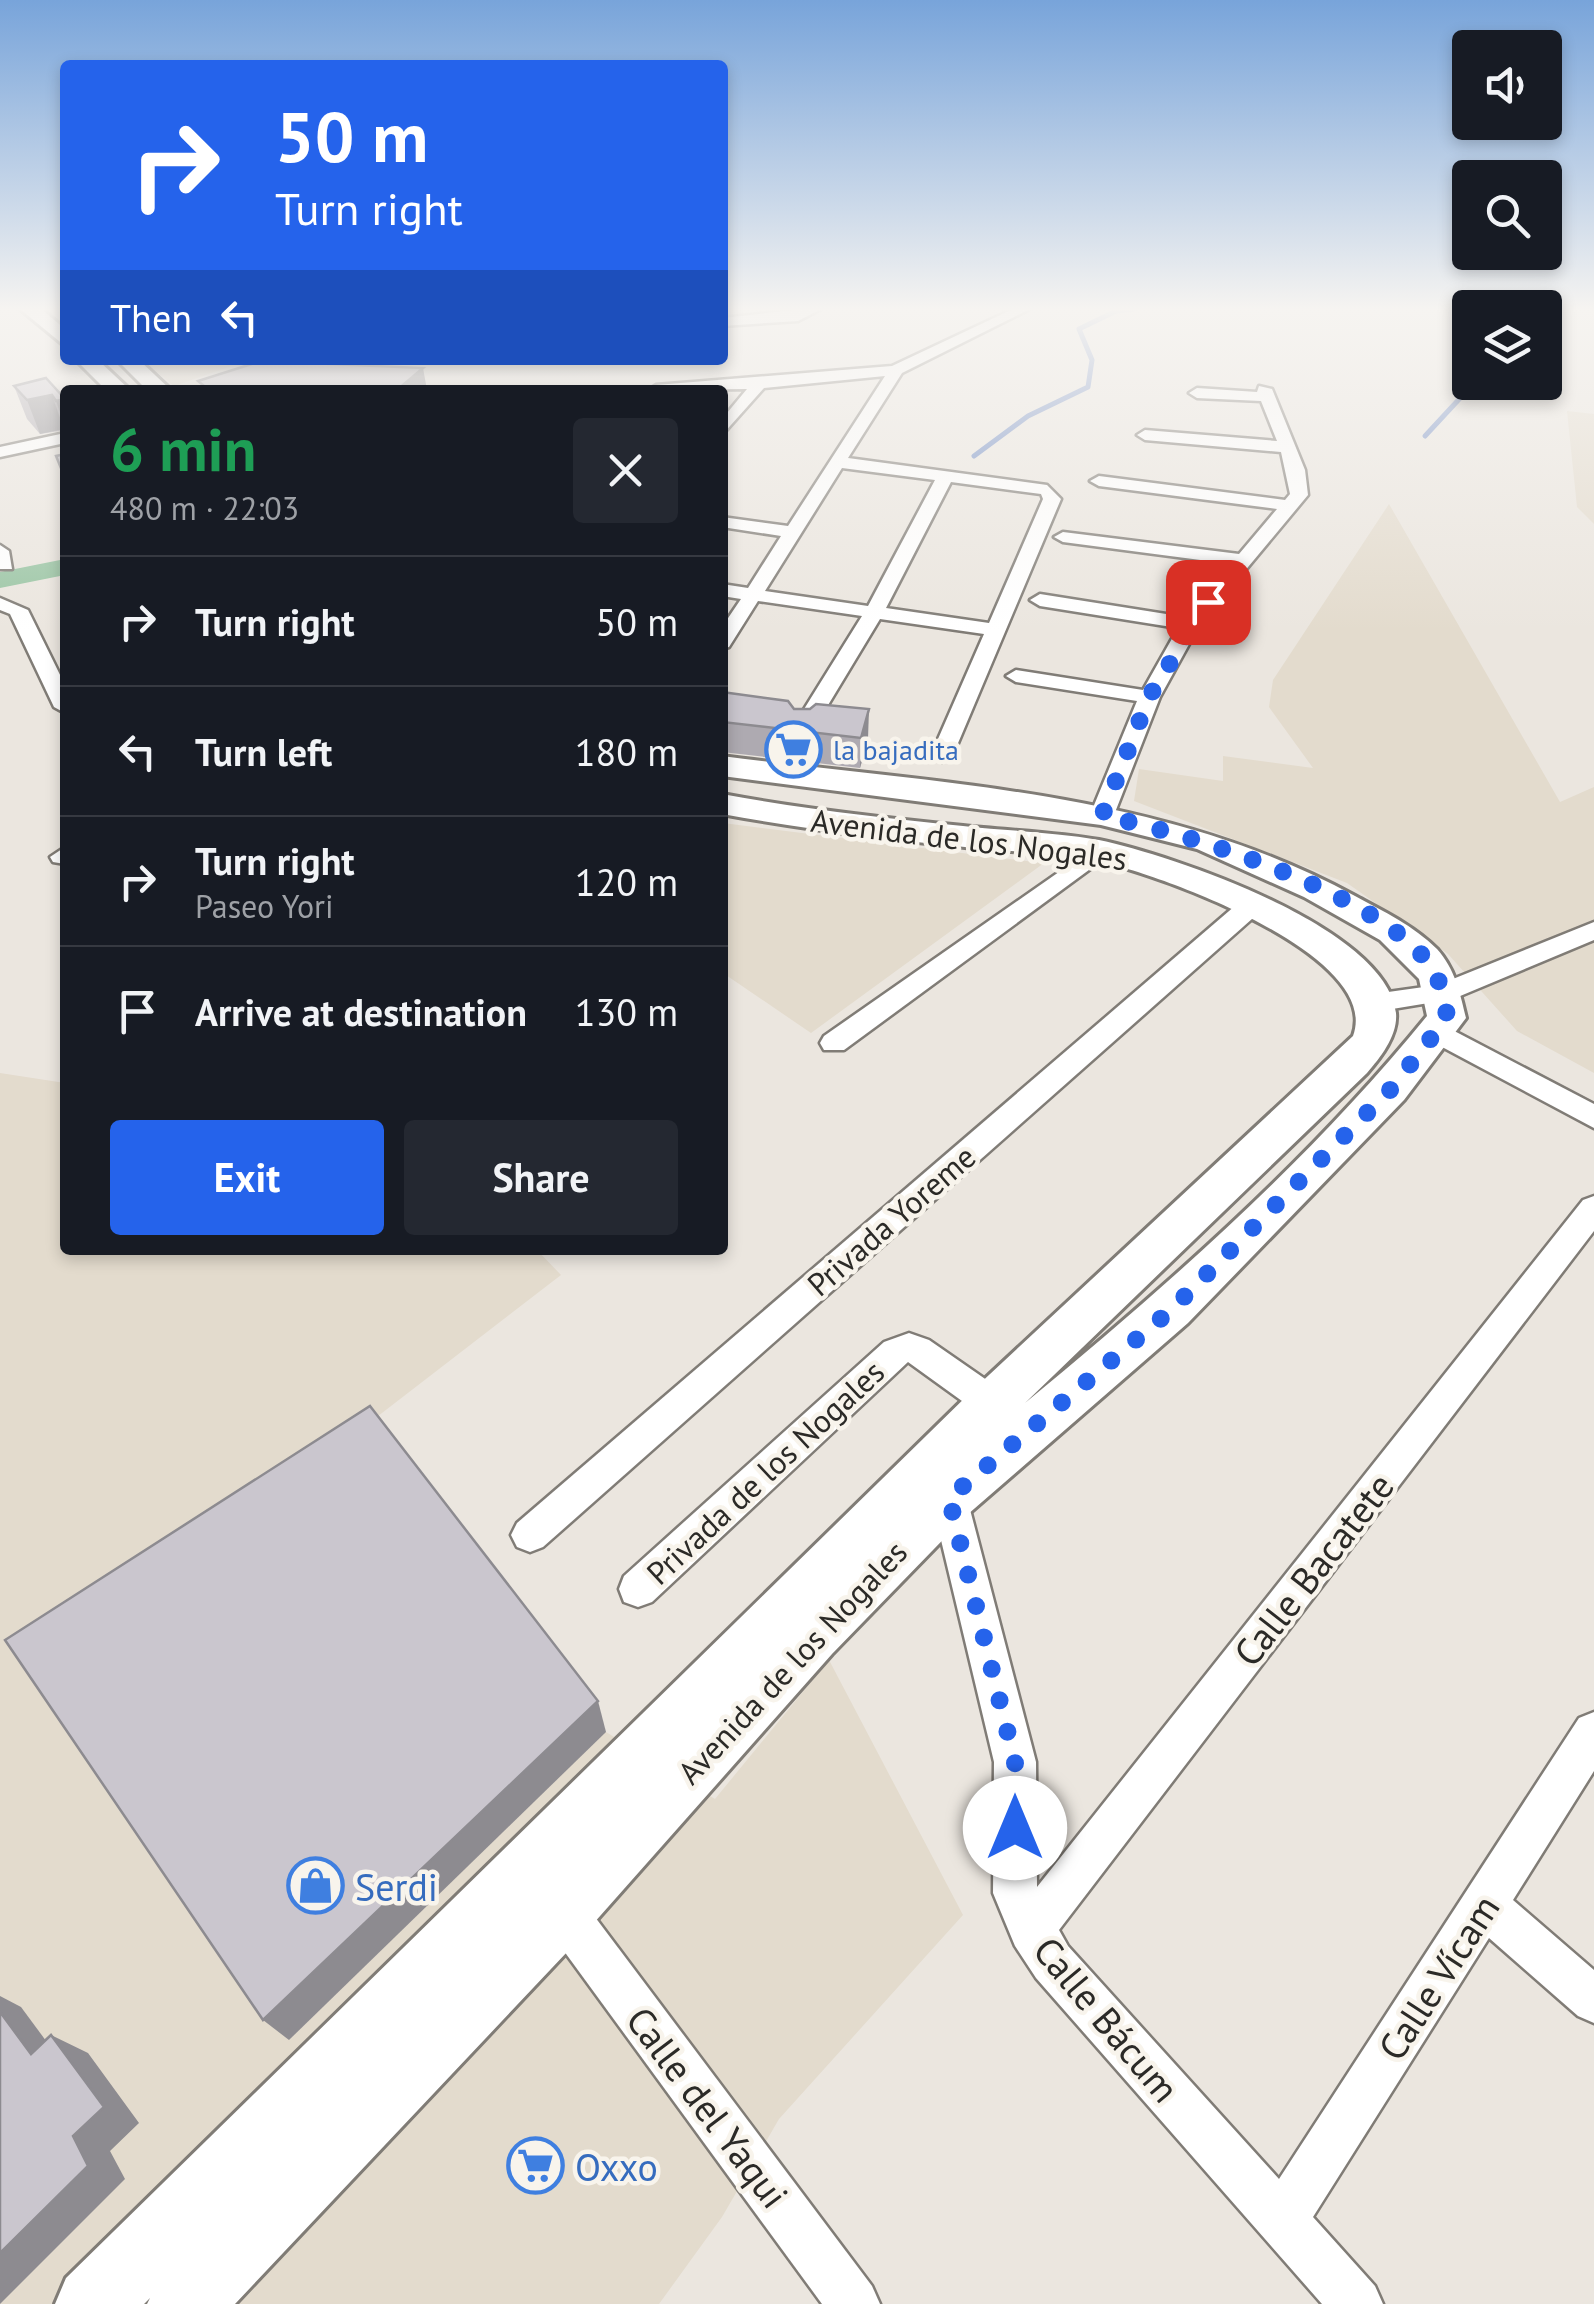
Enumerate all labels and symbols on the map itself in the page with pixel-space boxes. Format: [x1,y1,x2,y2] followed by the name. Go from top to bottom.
[1166,560,1251,645] pin
[764,719,824,779] supermarket icon: la bajadita
[833,731,959,768] place label: la bajadita
[809,799,1129,879] street label: Avenida de los Nogales
[798,1135,984,1305] street label: Privada Yoreme
[637,1351,893,1593] street label: Privada de los Nogales
[1222,1462,1404,1676] street label: Calle Bacatete
[668,1531,916,1793] street label: Avenida de los Nogales
[963,1776,1067,1880] position arrow
[286,1856,346,1916] shop icon: Serdi
[355,1862,438,1911] place label: Serdi
[1366,1885,1510,2069] street label: Calle Vícam
[1024,1926,1190,2112] street label: Calle Bácum
[616,1997,800,2217] street label: Calle del Yaqui
[506,2136,566,2196] supermarket icon: Oxxo
[575,2142,658,2191] place label: Oxxo

